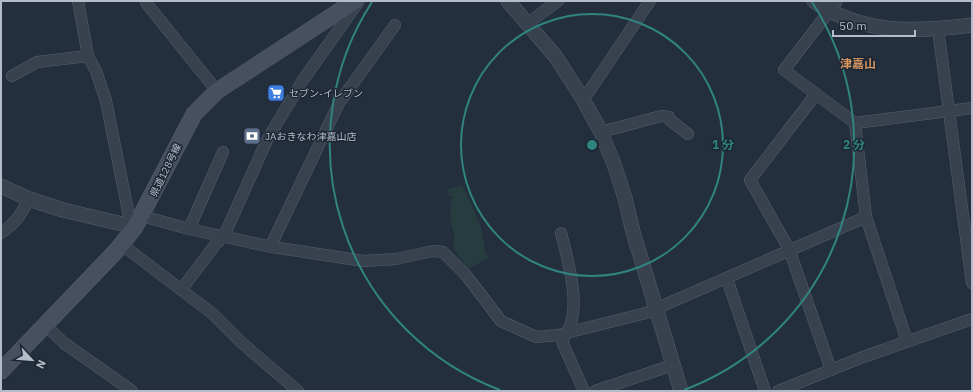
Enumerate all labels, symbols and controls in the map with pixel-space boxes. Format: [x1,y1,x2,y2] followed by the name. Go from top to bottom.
[833,12,915,38] scale bar
[839,18,867,33] text: 50 m
[840,56,876,71] district label: 津嘉山
[266,83,286,103] supermarket icon: セブン-イレブン
[289,87,363,100] place label: セブン-イレブン
[242,126,262,146] bank icon: JAおきなわ津嘉山店
[265,130,356,143] place label: JAおきなわ津嘉山店
[712,137,734,152] text: 1 分
[843,137,865,152] text: 2 分
[585,138,599,152] centre of rings
[147,141,184,199] street label: 県道128号線
[12,340,52,380] north arrow
[33,358,49,371] text: N

